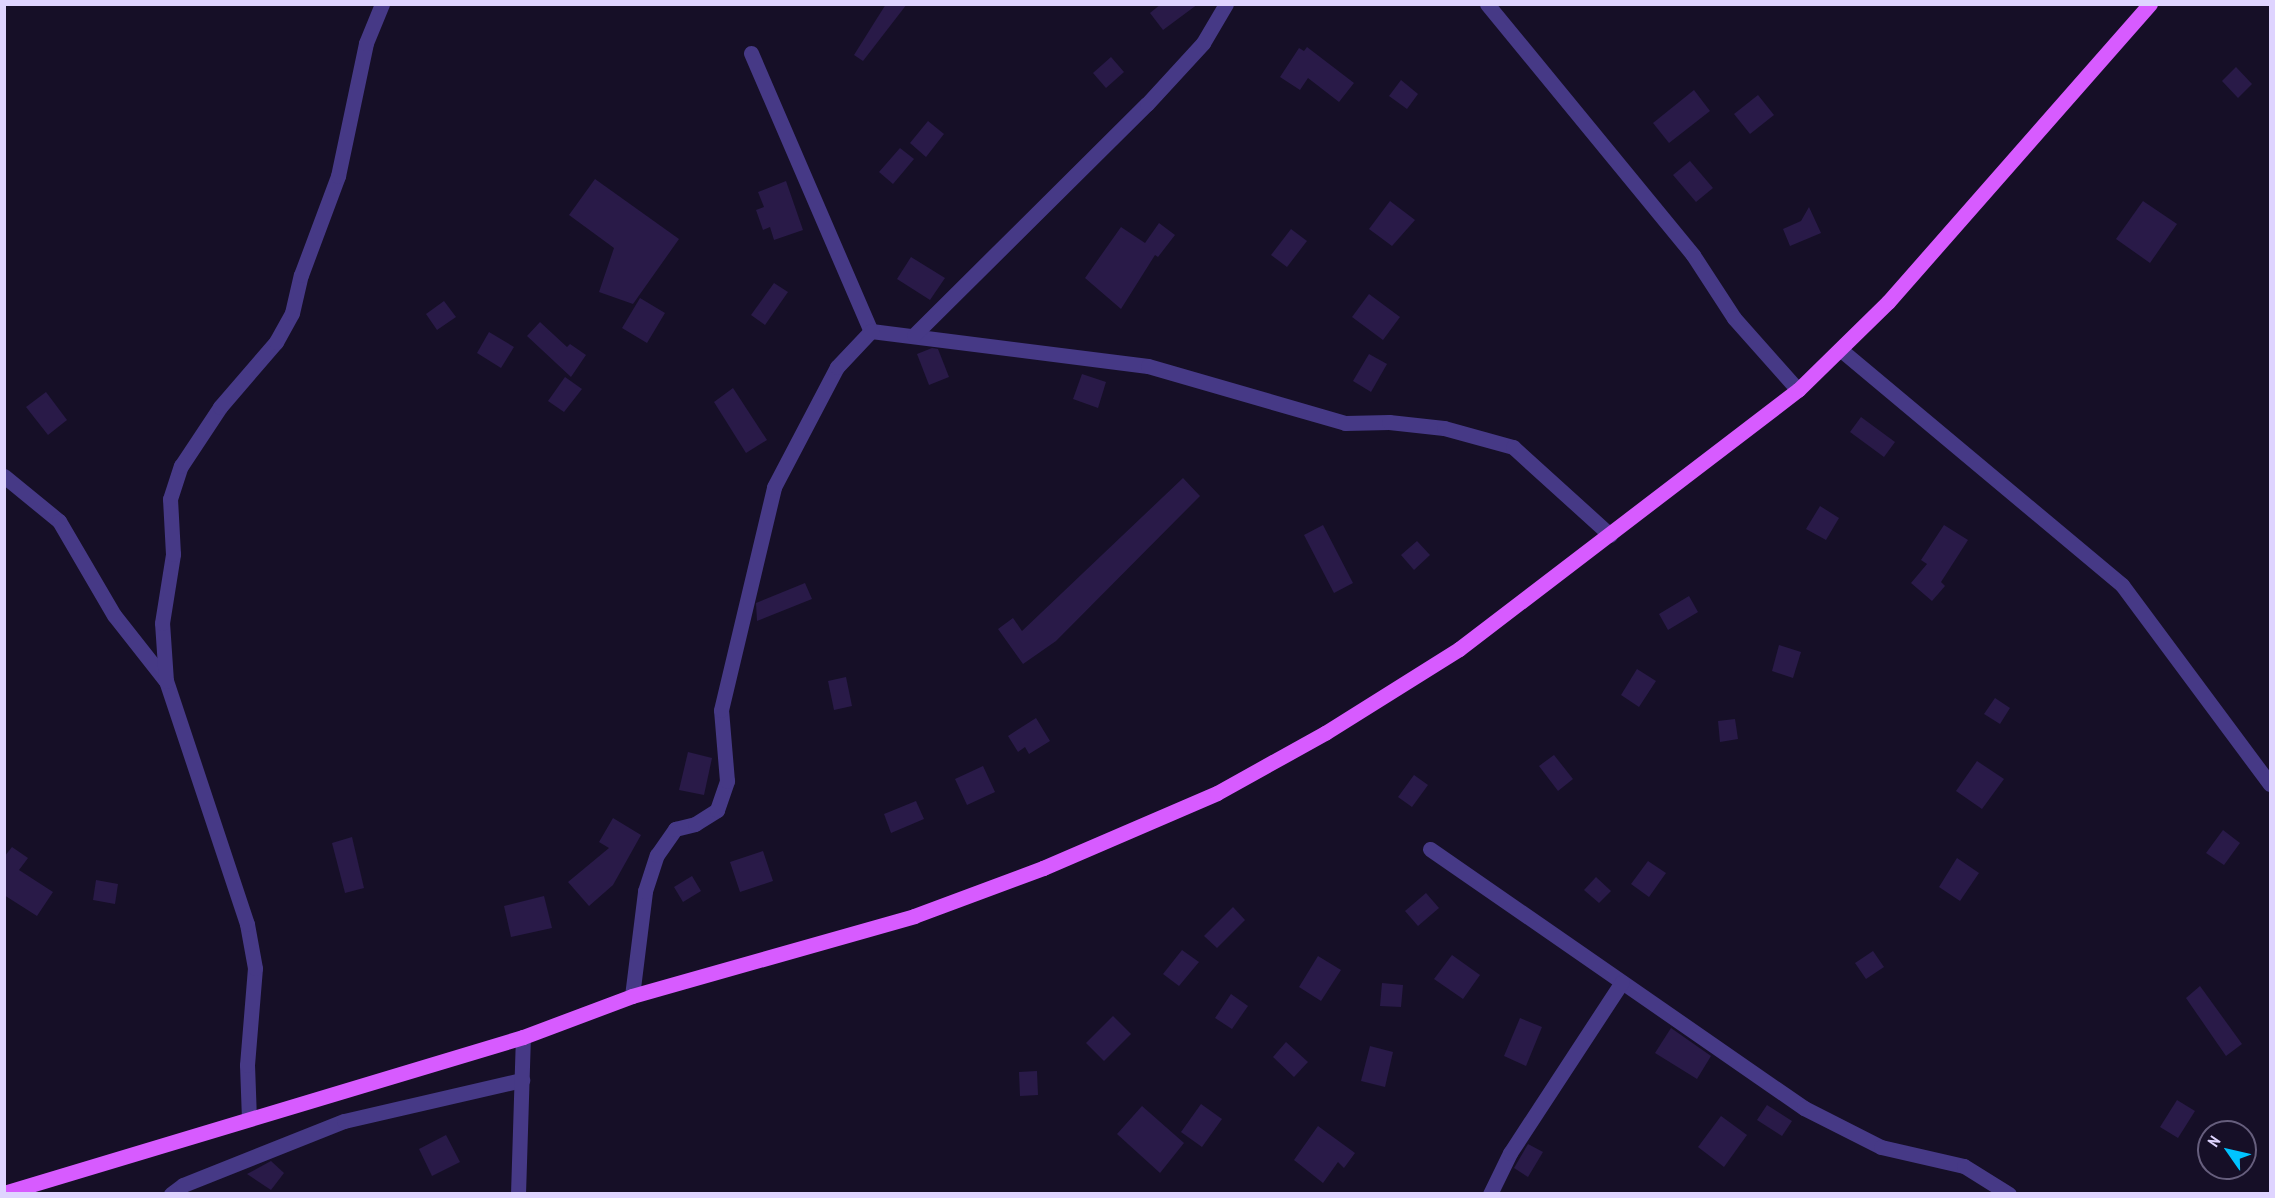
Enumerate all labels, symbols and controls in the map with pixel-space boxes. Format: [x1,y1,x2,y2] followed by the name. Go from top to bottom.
[2197,1120,2257,1180] north arrow
[2203,1132,2224,1150] text: N

